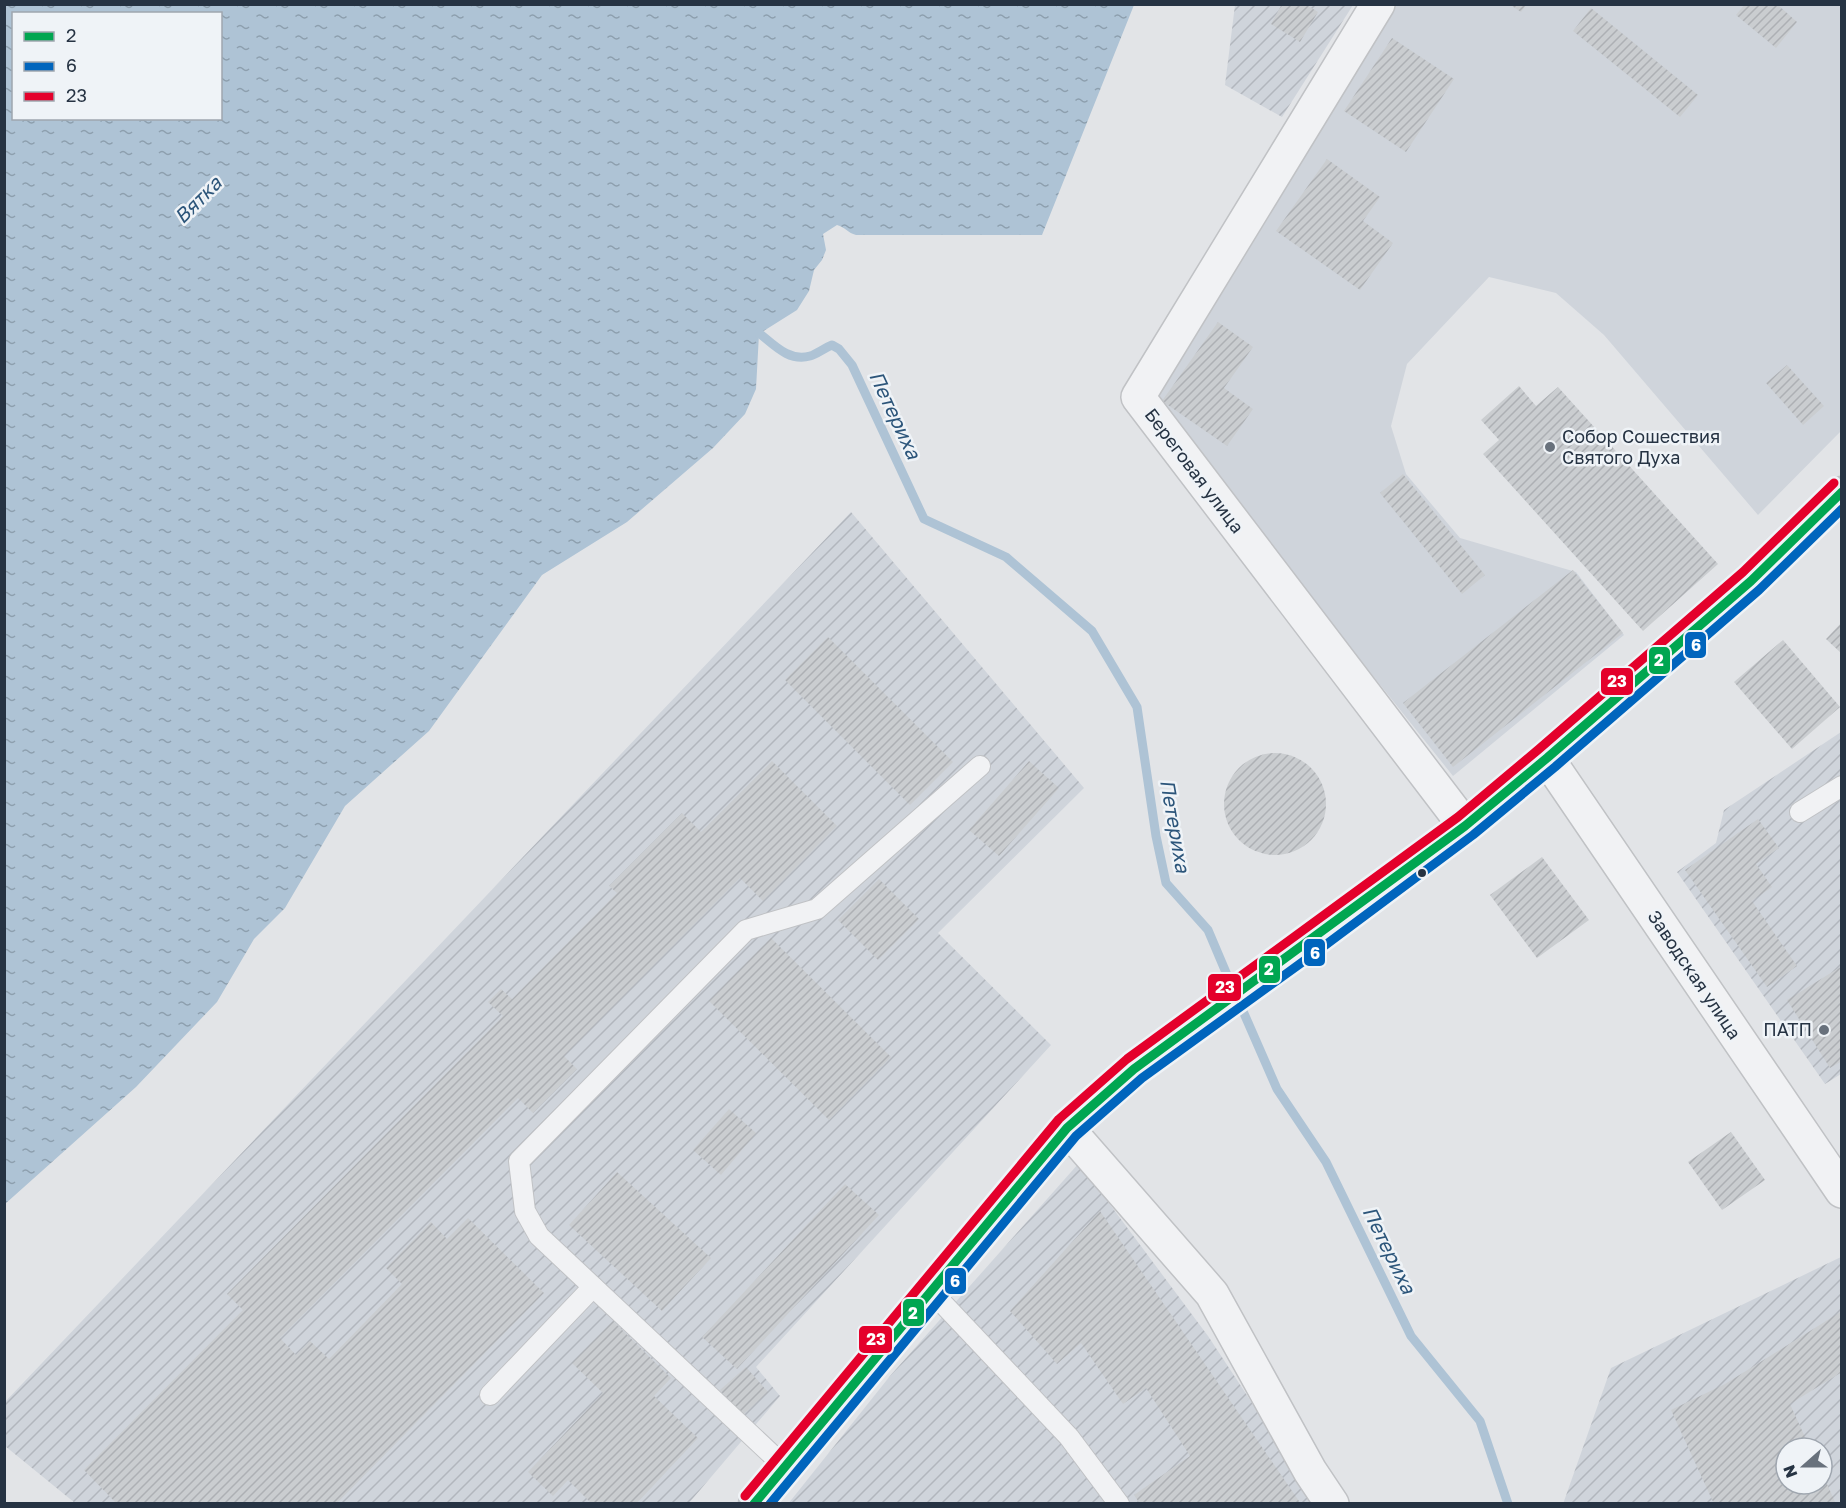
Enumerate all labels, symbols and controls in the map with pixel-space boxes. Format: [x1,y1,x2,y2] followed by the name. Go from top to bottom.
[12,12,222,120] legend
[66,24,76,46] text: 2
[66,54,77,76] text: 6
[66,84,87,106] text: 23
[169,170,226,228] water label: Вятка
[865,367,927,463] water label: Петериха
[1141,404,1249,537] street label: Береговая улица
[1562,425,1720,468] place label: Собор Сошествия Святого Духа
[1543,440,1557,454] marker: Собор Сошествия Святого Духа
[1684,631,1707,659] line badge: 6
[1691,635,1701,655] text: 6
[1648,646,1671,675] line badge: 2
[1654,650,1664,670] text: 2
[1600,667,1634,696] line badge: 23
[1607,671,1627,691] text: 23
[1156,777,1196,875] water label: Петериха
[1416,867,1428,879] unlabelled marker
[1643,906,1746,1043] street label: Заводская улица
[1303,938,1326,967] line badge: 6
[1310,943,1320,963] text: 6
[1258,955,1281,984] line badge: 2
[1264,959,1274,979] text: 2
[1207,973,1242,1002] line badge: 23
[1215,977,1235,997] text: 23
[1763,1018,1812,1040] place label: ПАТП
[1817,1023,1831,1037] marker: ПАТП
[1358,1202,1422,1298] water label: Петериха
[944,1267,967,1295] line badge: 6
[950,1271,960,1291] text: 6
[902,1298,925,1327] line badge: 2
[908,1303,918,1323] text: 2
[858,1325,893,1354] line badge: 23
[866,1329,886,1349] text: 23
[1774,1436,1834,1496] north arrow
[1778,1462,1802,1481] text: N

